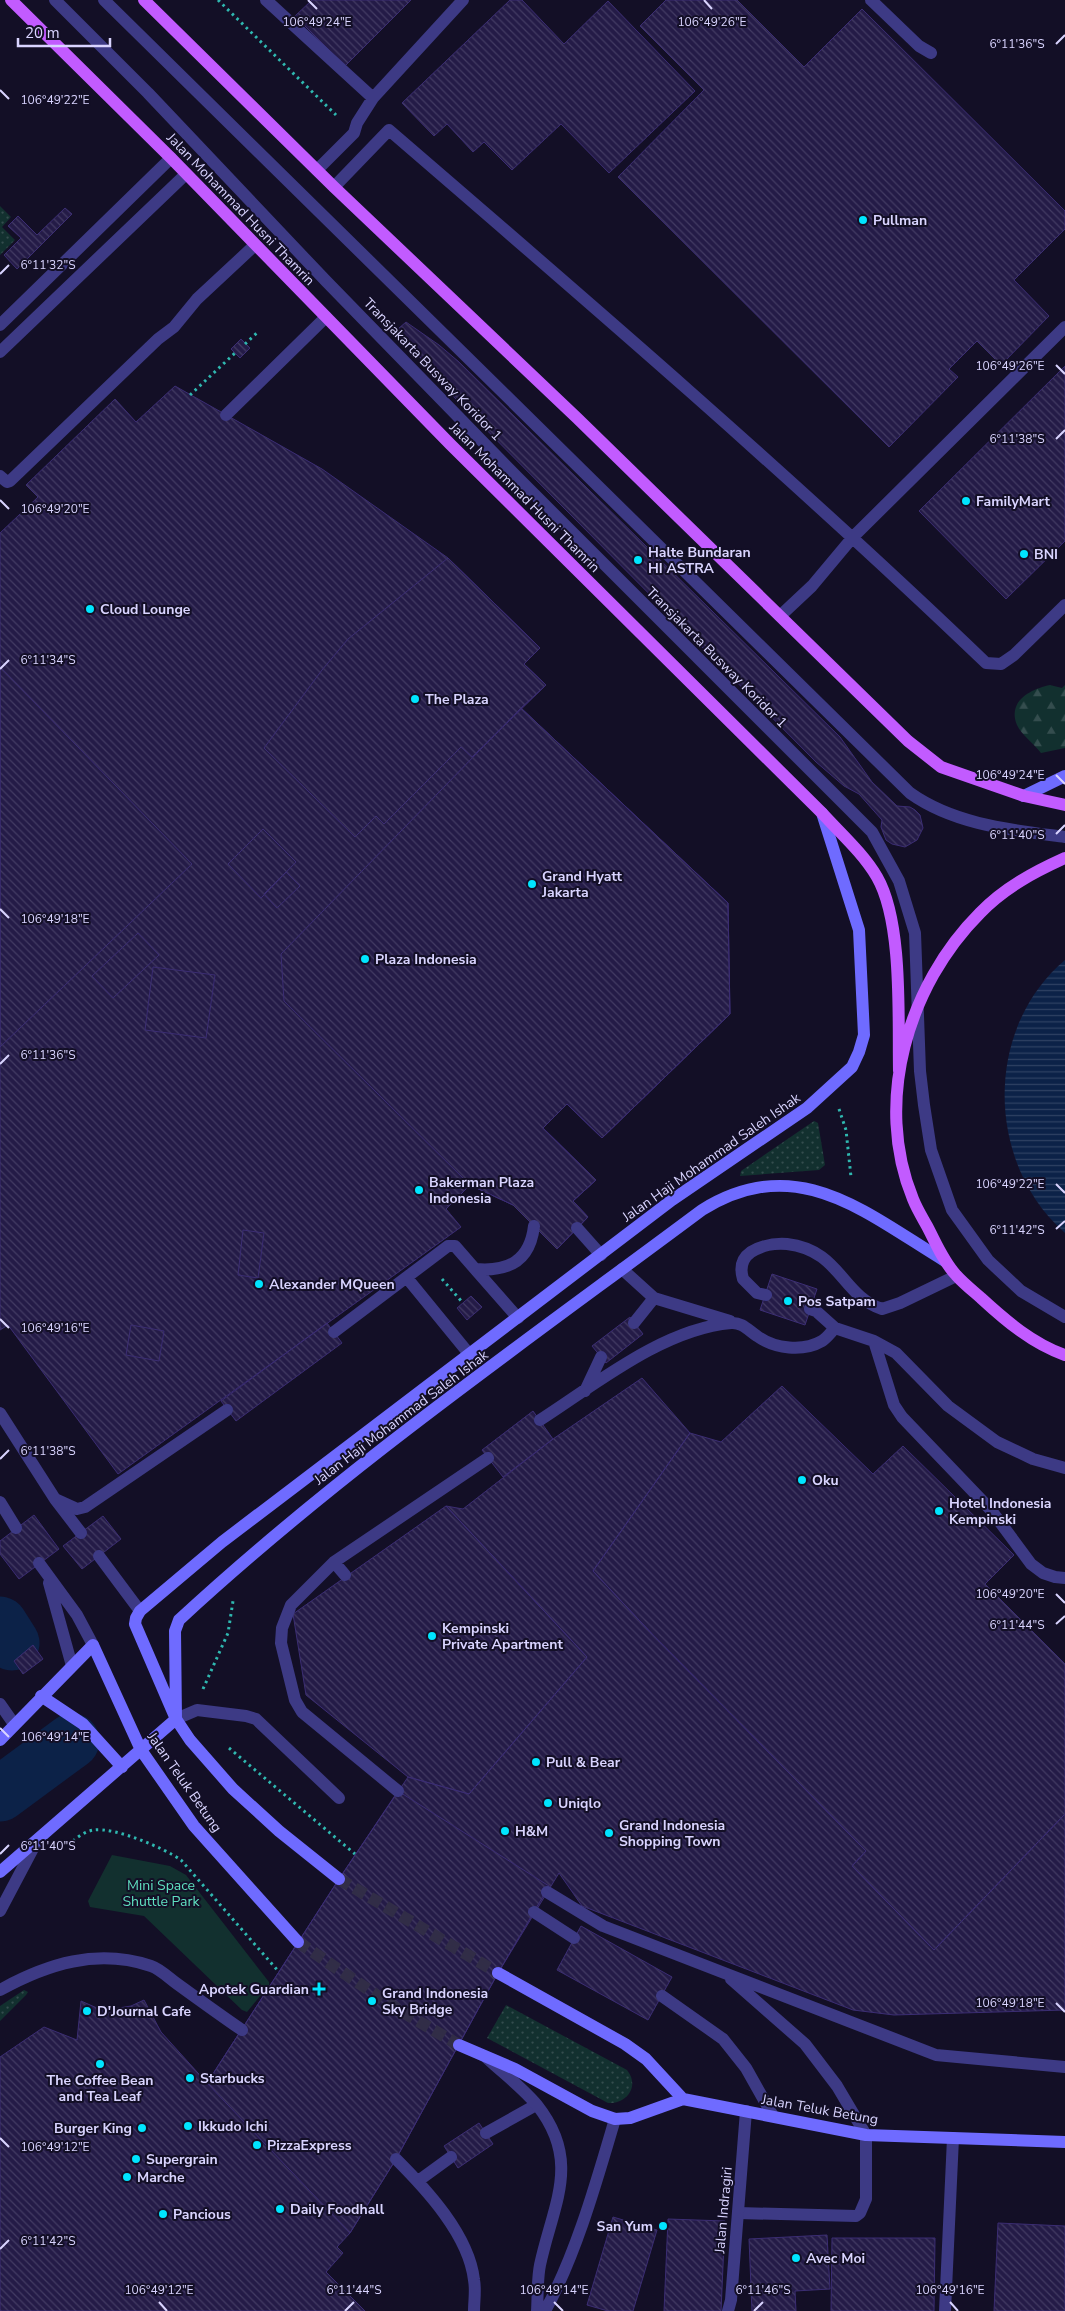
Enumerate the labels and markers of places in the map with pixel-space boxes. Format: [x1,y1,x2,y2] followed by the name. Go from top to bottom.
[873,211,927,230] place label: Pullman
[857,214,869,226] marker: Pullman
[976,492,1050,511] place label: FamilyMart
[960,495,972,507] marker: FamilyMart
[648,543,751,578] place label: Halte Bundaran HI ASTRA
[1034,545,1058,564] place label: BNI
[1018,548,1030,560] marker: BNI
[632,554,644,566] marker: Halte Bundaran HI ASTRA
[100,600,191,619] place label: Cloud Lounge
[84,603,96,615] marker: Cloud Lounge
[425,690,489,709] place label: The Plaza
[409,693,421,705] marker: The Plaza
[541,867,622,902] place label: Grand Hyatt Jakarta
[526,878,538,890] marker: Grand Hyatt Jakarta
[375,950,477,969] place label: Plaza Indonesia
[359,953,371,965] marker: Plaza Indonesia
[429,1173,534,1208] place label: Bakerman Plaza Indonesia
[413,1184,425,1196] marker: Bakerman Plaza Indonesia
[269,1275,395,1294] place label: Alexander MQueen
[253,1278,265,1290] marker: Alexander MQueen
[798,1292,876,1311] place label: Pos Satpam
[782,1295,794,1307] marker: Pos Satpam
[812,1471,839,1490] place label: Oku
[796,1474,808,1486] marker: Oku
[949,1494,1051,1529] place label: Hotel Indonesia Kempinski
[933,1505,945,1517] marker: Hotel Indonesia Kempinski
[442,1619,563,1654] place label: Kempinski Private Apartment
[426,1630,438,1642] marker: Kempinski Private Apartment
[546,1753,621,1772] place label: Pull & Bear
[530,1756,542,1768] marker: Pull & Bear
[558,1794,601,1813] place label: Uniqlo
[542,1797,554,1809] marker: Uniqlo
[619,1816,725,1851] place label: Grand Indonesia Shopping Town
[515,1822,548,1841] place label: H&M
[499,1825,511,1837] marker: H&M
[603,1827,615,1839] marker: Grand Indonesia Shopping Town
[199,1980,309,1999] place label: Apotek Guardian
[313,1983,325,1995] marker: Apotek Guardian
[382,1984,488,2019] place label: Grand Indonesia Sky Bridge
[366,1995,378,2007] marker: Grand Indonesia Sky Bridge
[97,2002,192,2021] place label: D'Journal Cafe
[81,2005,93,2017] marker: D'Journal Cafe
[94,2058,106,2070] marker: The Coffee Bean and Tea Leaf
[200,2069,265,2088] place label: Starbucks
[47,2071,153,2106] place label: The Coffee Bean and Tea Leaf
[184,2072,196,2084] marker: Starbucks
[198,2117,268,2136] place label: Ikkudo Ichi
[54,2119,132,2138] place label: Burger King
[182,2120,194,2132] marker: Ikkudo Ichi
[136,2122,148,2134] marker: Burger King
[267,2136,352,2155] place label: PizzaExpress
[251,2139,263,2151] marker: PizzaExpress
[146,2150,218,2169] place label: Supergrain
[130,2153,142,2165] marker: Supergrain
[137,2168,185,2187] place label: Marche
[121,2171,133,2183] marker: Marche
[290,2200,385,2219] place label: Daily Foodhall
[274,2203,286,2215] marker: Daily Foodhall
[173,2205,231,2224] place label: Pancious
[157,2208,169,2220] marker: Pancious
[597,2217,653,2236] place label: San Yum
[657,2220,669,2232] marker: San Yum
[806,2249,865,2268] place label: Avec Moi
[790,2252,802,2264] marker: Avec Moi

